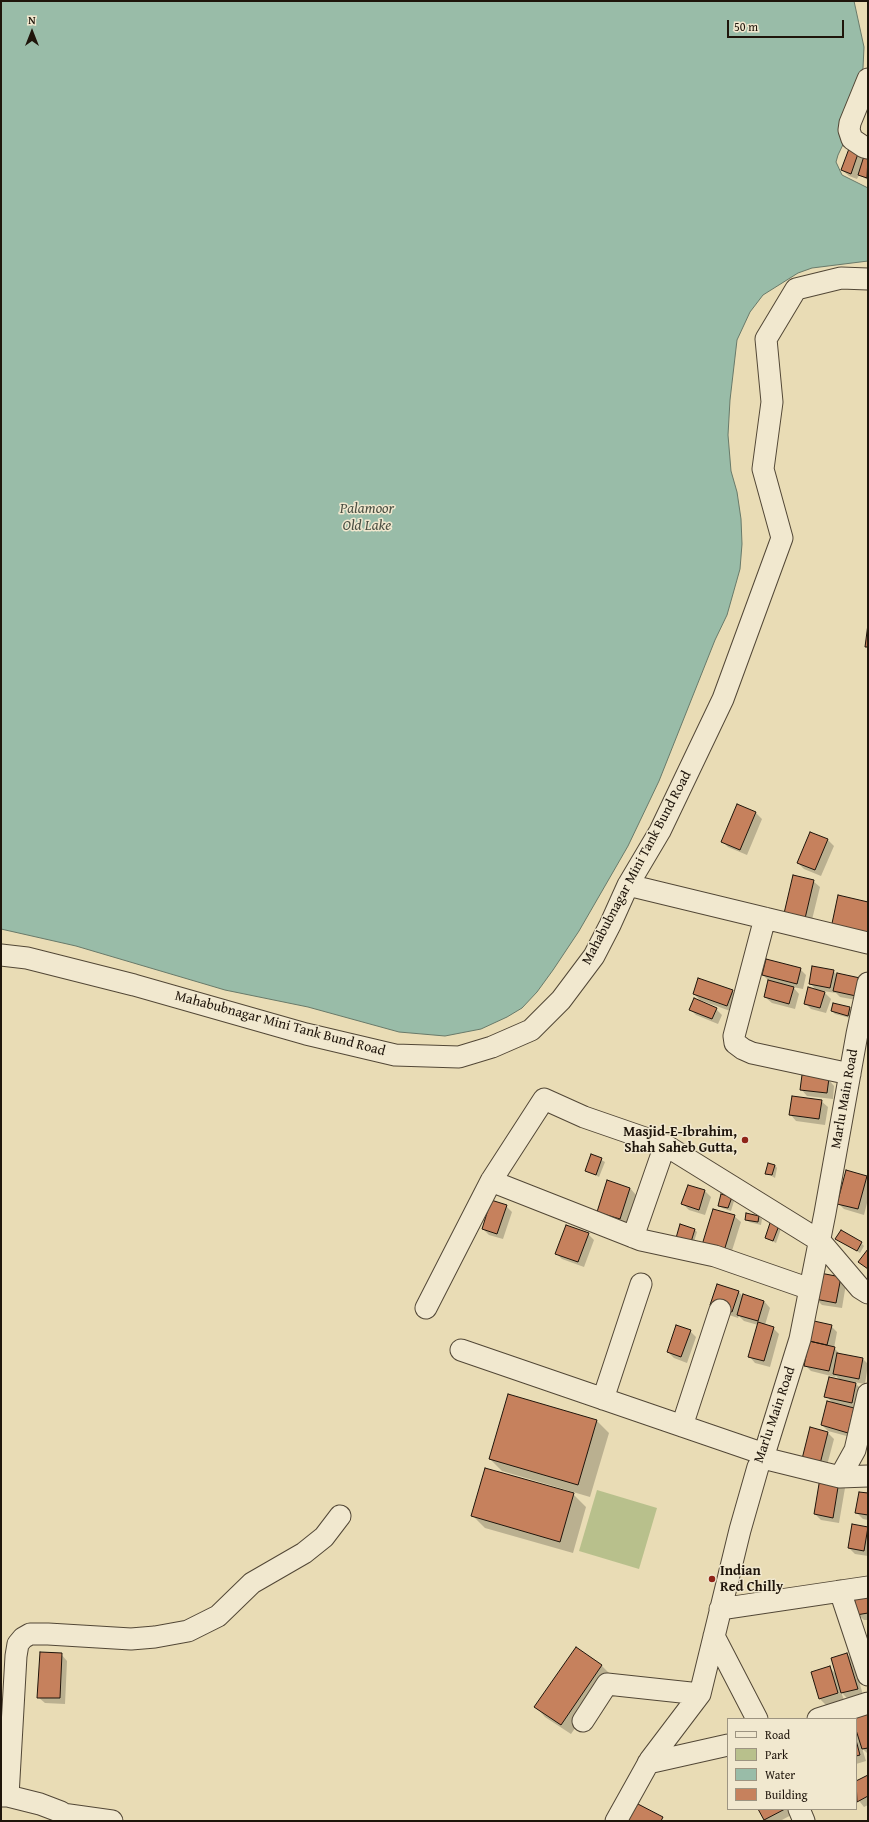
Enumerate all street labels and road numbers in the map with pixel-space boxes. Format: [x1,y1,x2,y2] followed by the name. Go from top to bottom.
[579,768,695,968] street label: Mahabubnagar Mini Tank Bund Road
[173,988,387,1060] street label: Mahabubnagar Mini Tank Bund Road
[828,1048,862,1150] street label: Marlu Main Road
[751,1365,799,1465] street label: Marlu Main Road

